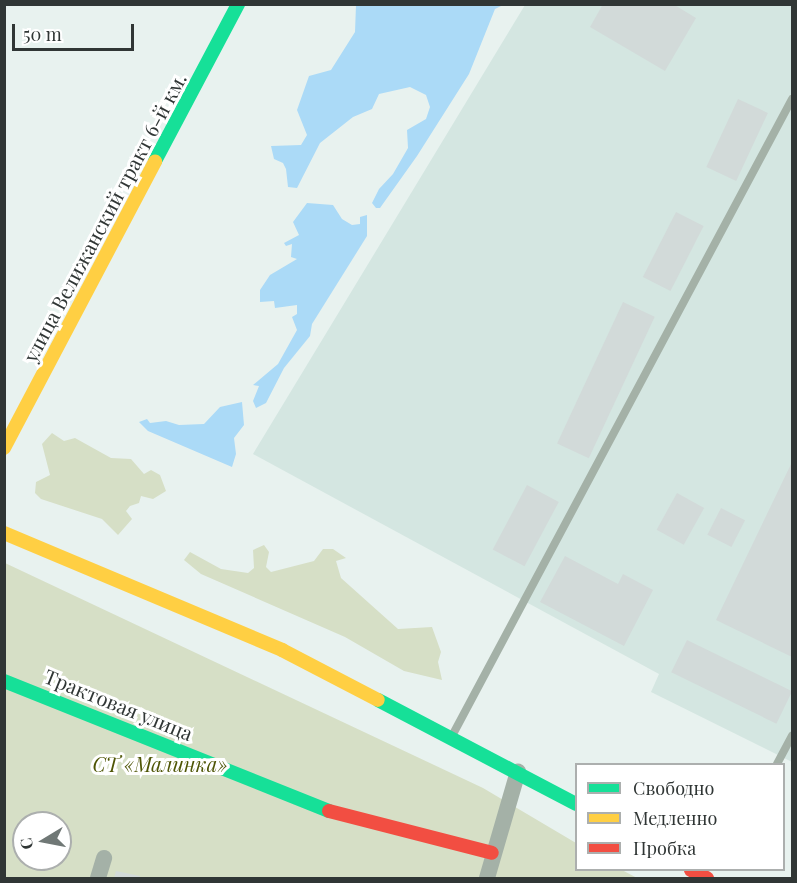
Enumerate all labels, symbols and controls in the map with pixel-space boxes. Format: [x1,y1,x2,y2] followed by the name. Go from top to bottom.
[15,12,136,50] scale bar
[23,22,62,46] text: 50 m
[17,68,191,366] street label: улица Велижанский тракт 6-й км.
[41,663,197,745] street label: Трактовая улица
[92,751,228,775] park label: CТ «Малинка»
[575,763,785,871] legend
[633,776,714,800] text: Свободно
[633,806,717,830] text: Медленно
[12,811,72,871] north arrow
[14,836,37,851] text: С
[633,836,696,860] text: Пробка

